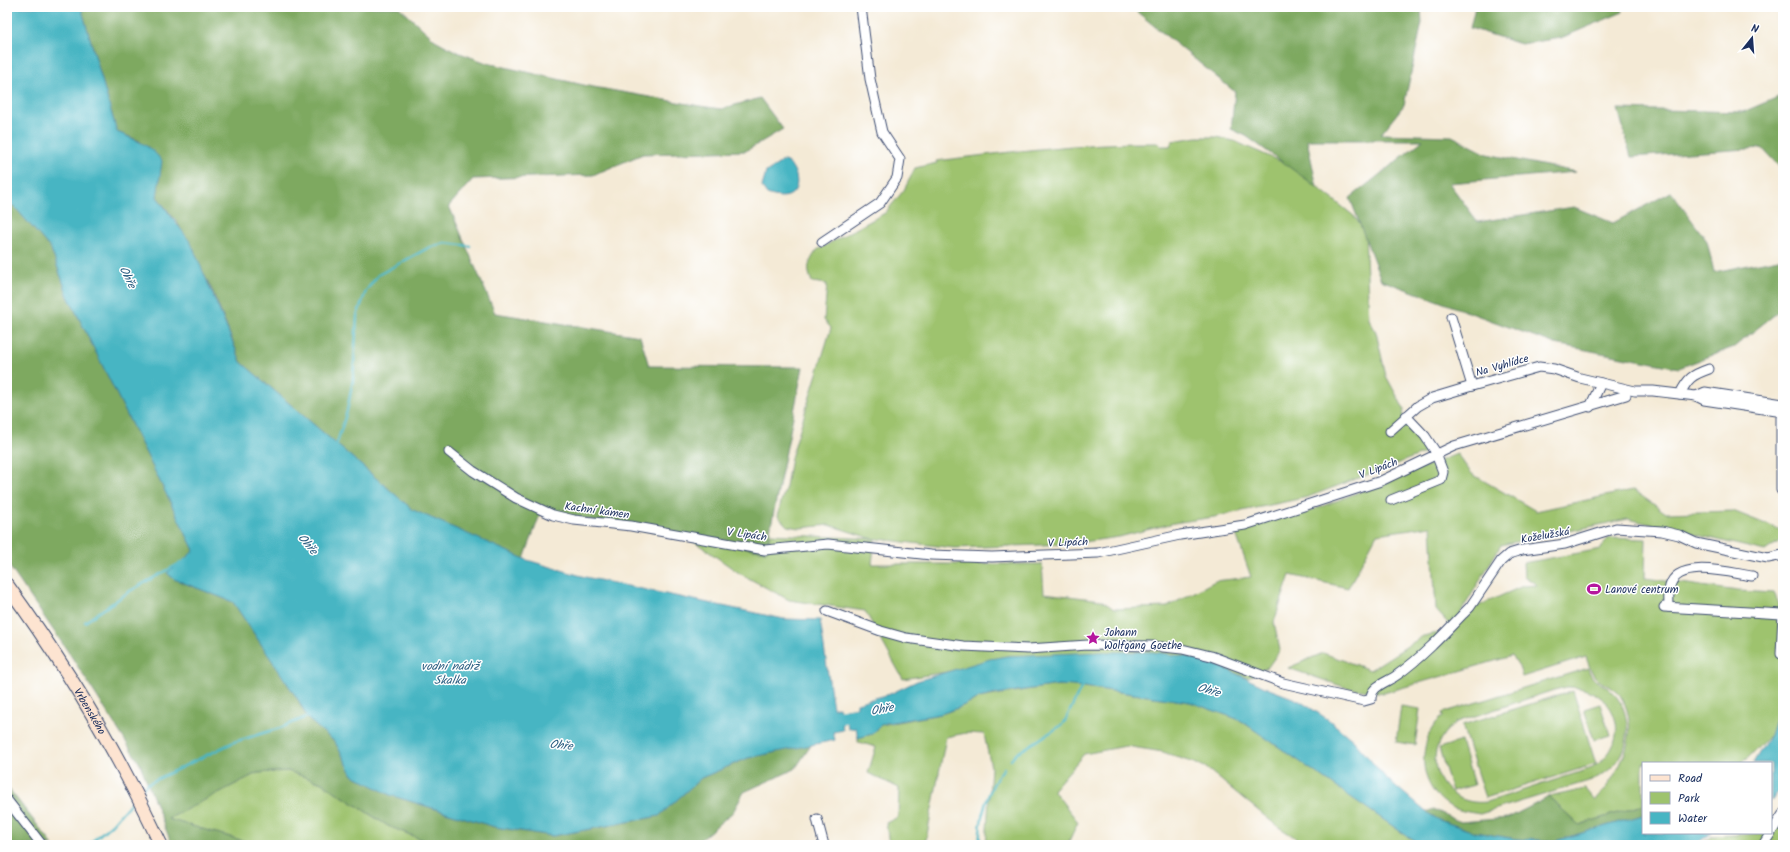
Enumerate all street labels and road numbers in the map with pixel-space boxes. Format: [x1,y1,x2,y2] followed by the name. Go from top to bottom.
[1474,350,1531,382] street label: Na Vyhlídce
[1356,453,1400,485] street label: V Lipách
[563,498,631,524] street label: Kachní kámen
[726,523,768,547] street label: V Lipách
[1519,523,1573,549] street label: Koželužská
[1048,533,1088,553] street label: V Lipách
[68,685,110,738] street label: Vrbenského

